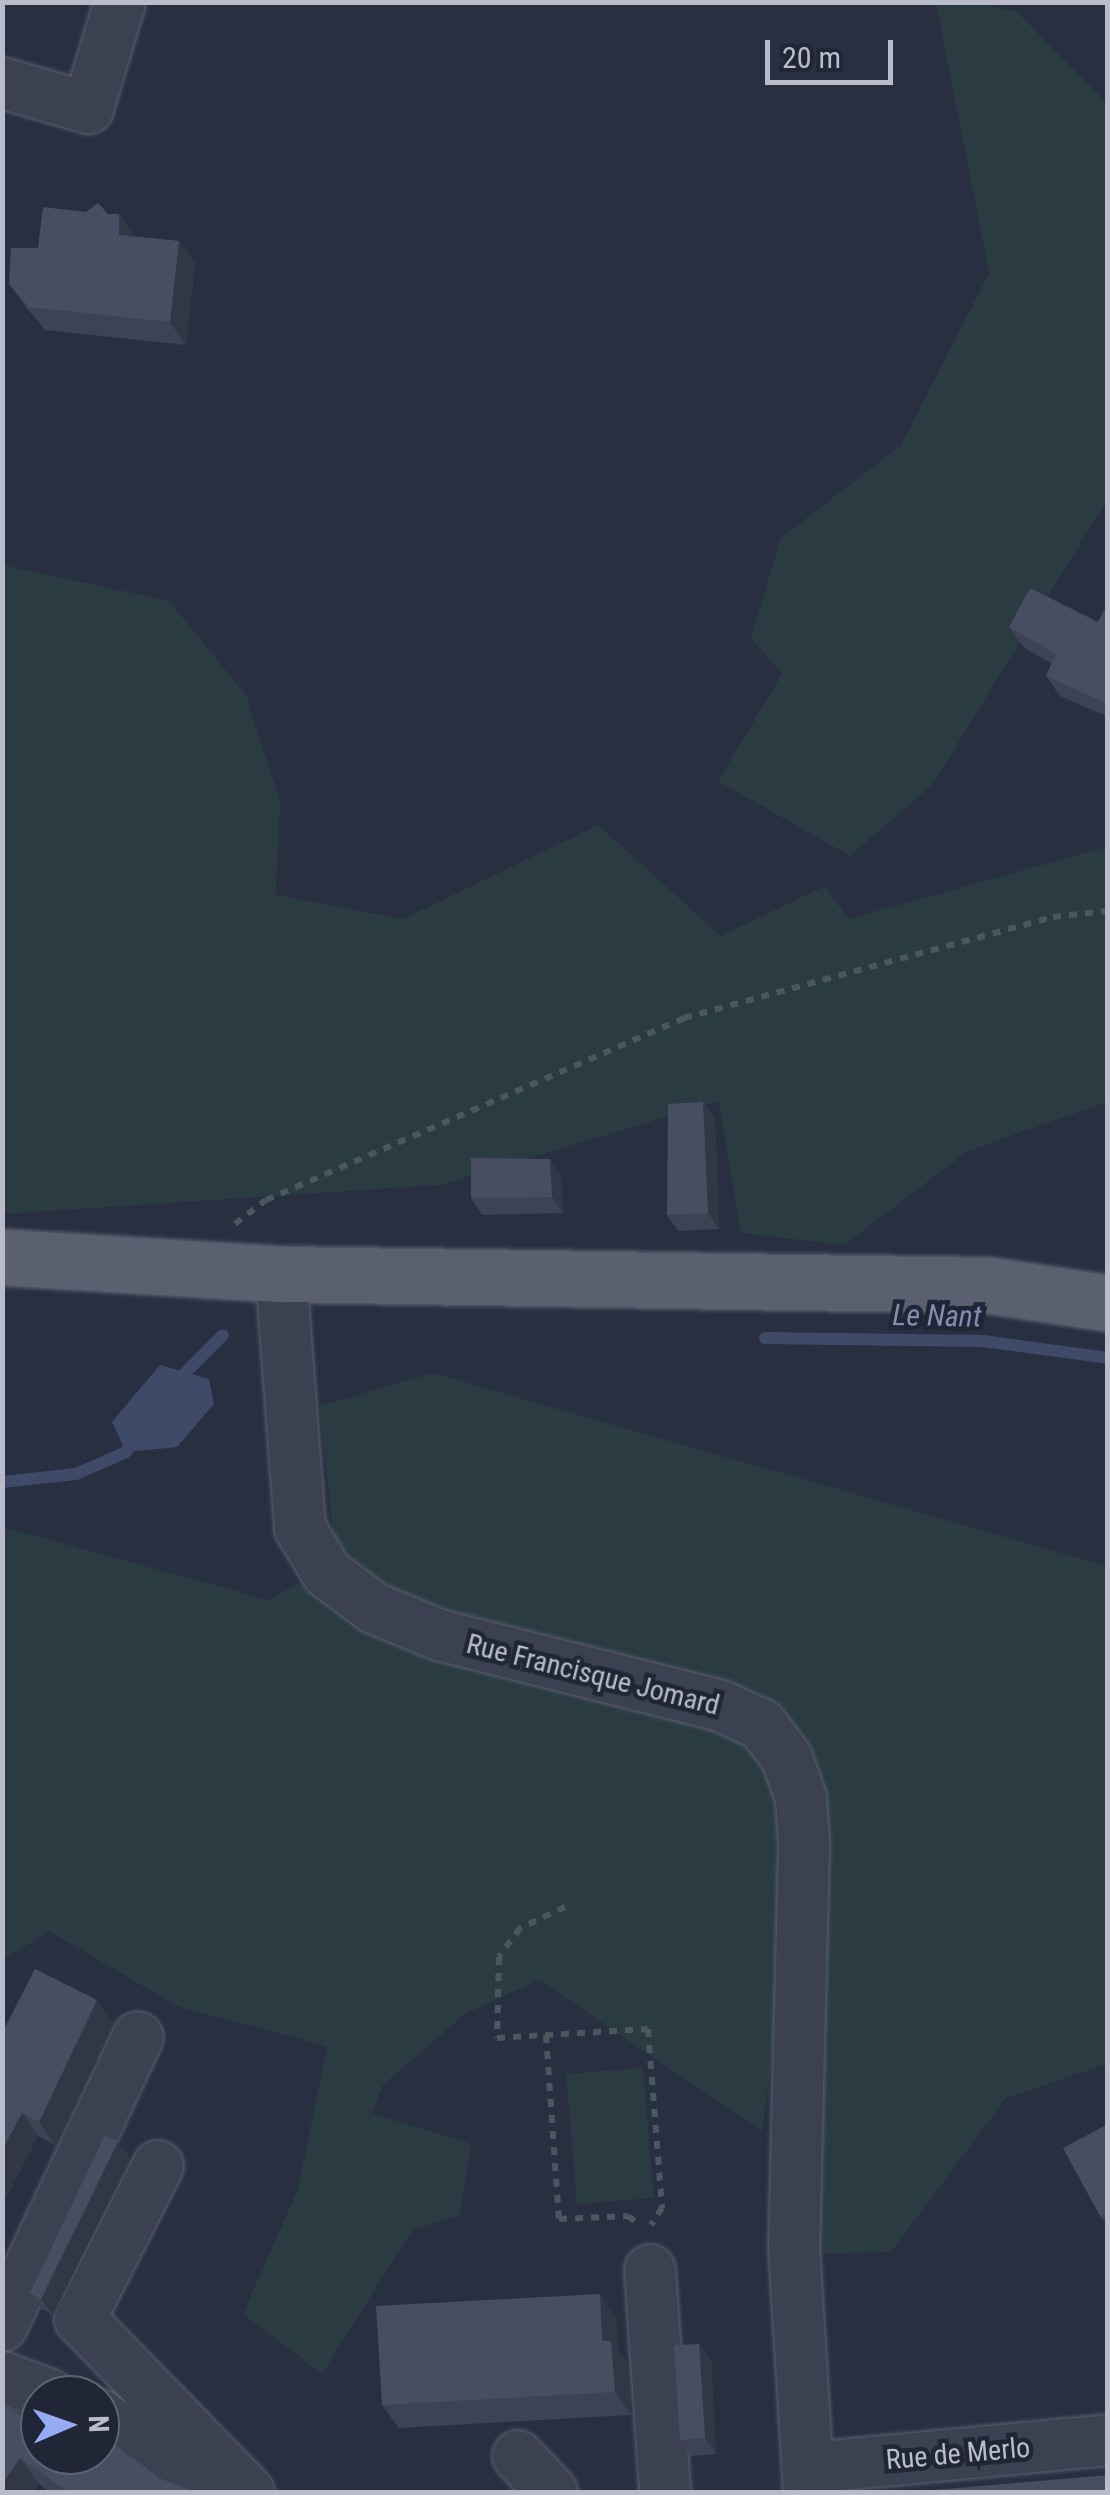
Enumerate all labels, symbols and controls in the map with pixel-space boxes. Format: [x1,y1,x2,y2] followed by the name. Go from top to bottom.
[770,20,898,82] scale bar
[782,40,841,75] text: 20 m
[892,1297,982,1335] water label: Le Nant
[463,1627,723,1723] street label: Rue Francisque Jomard
[20,2375,120,2475] north arrow
[82,2415,115,2433] text: N
[884,2431,1032,2477] street label: Rue de Merlo

